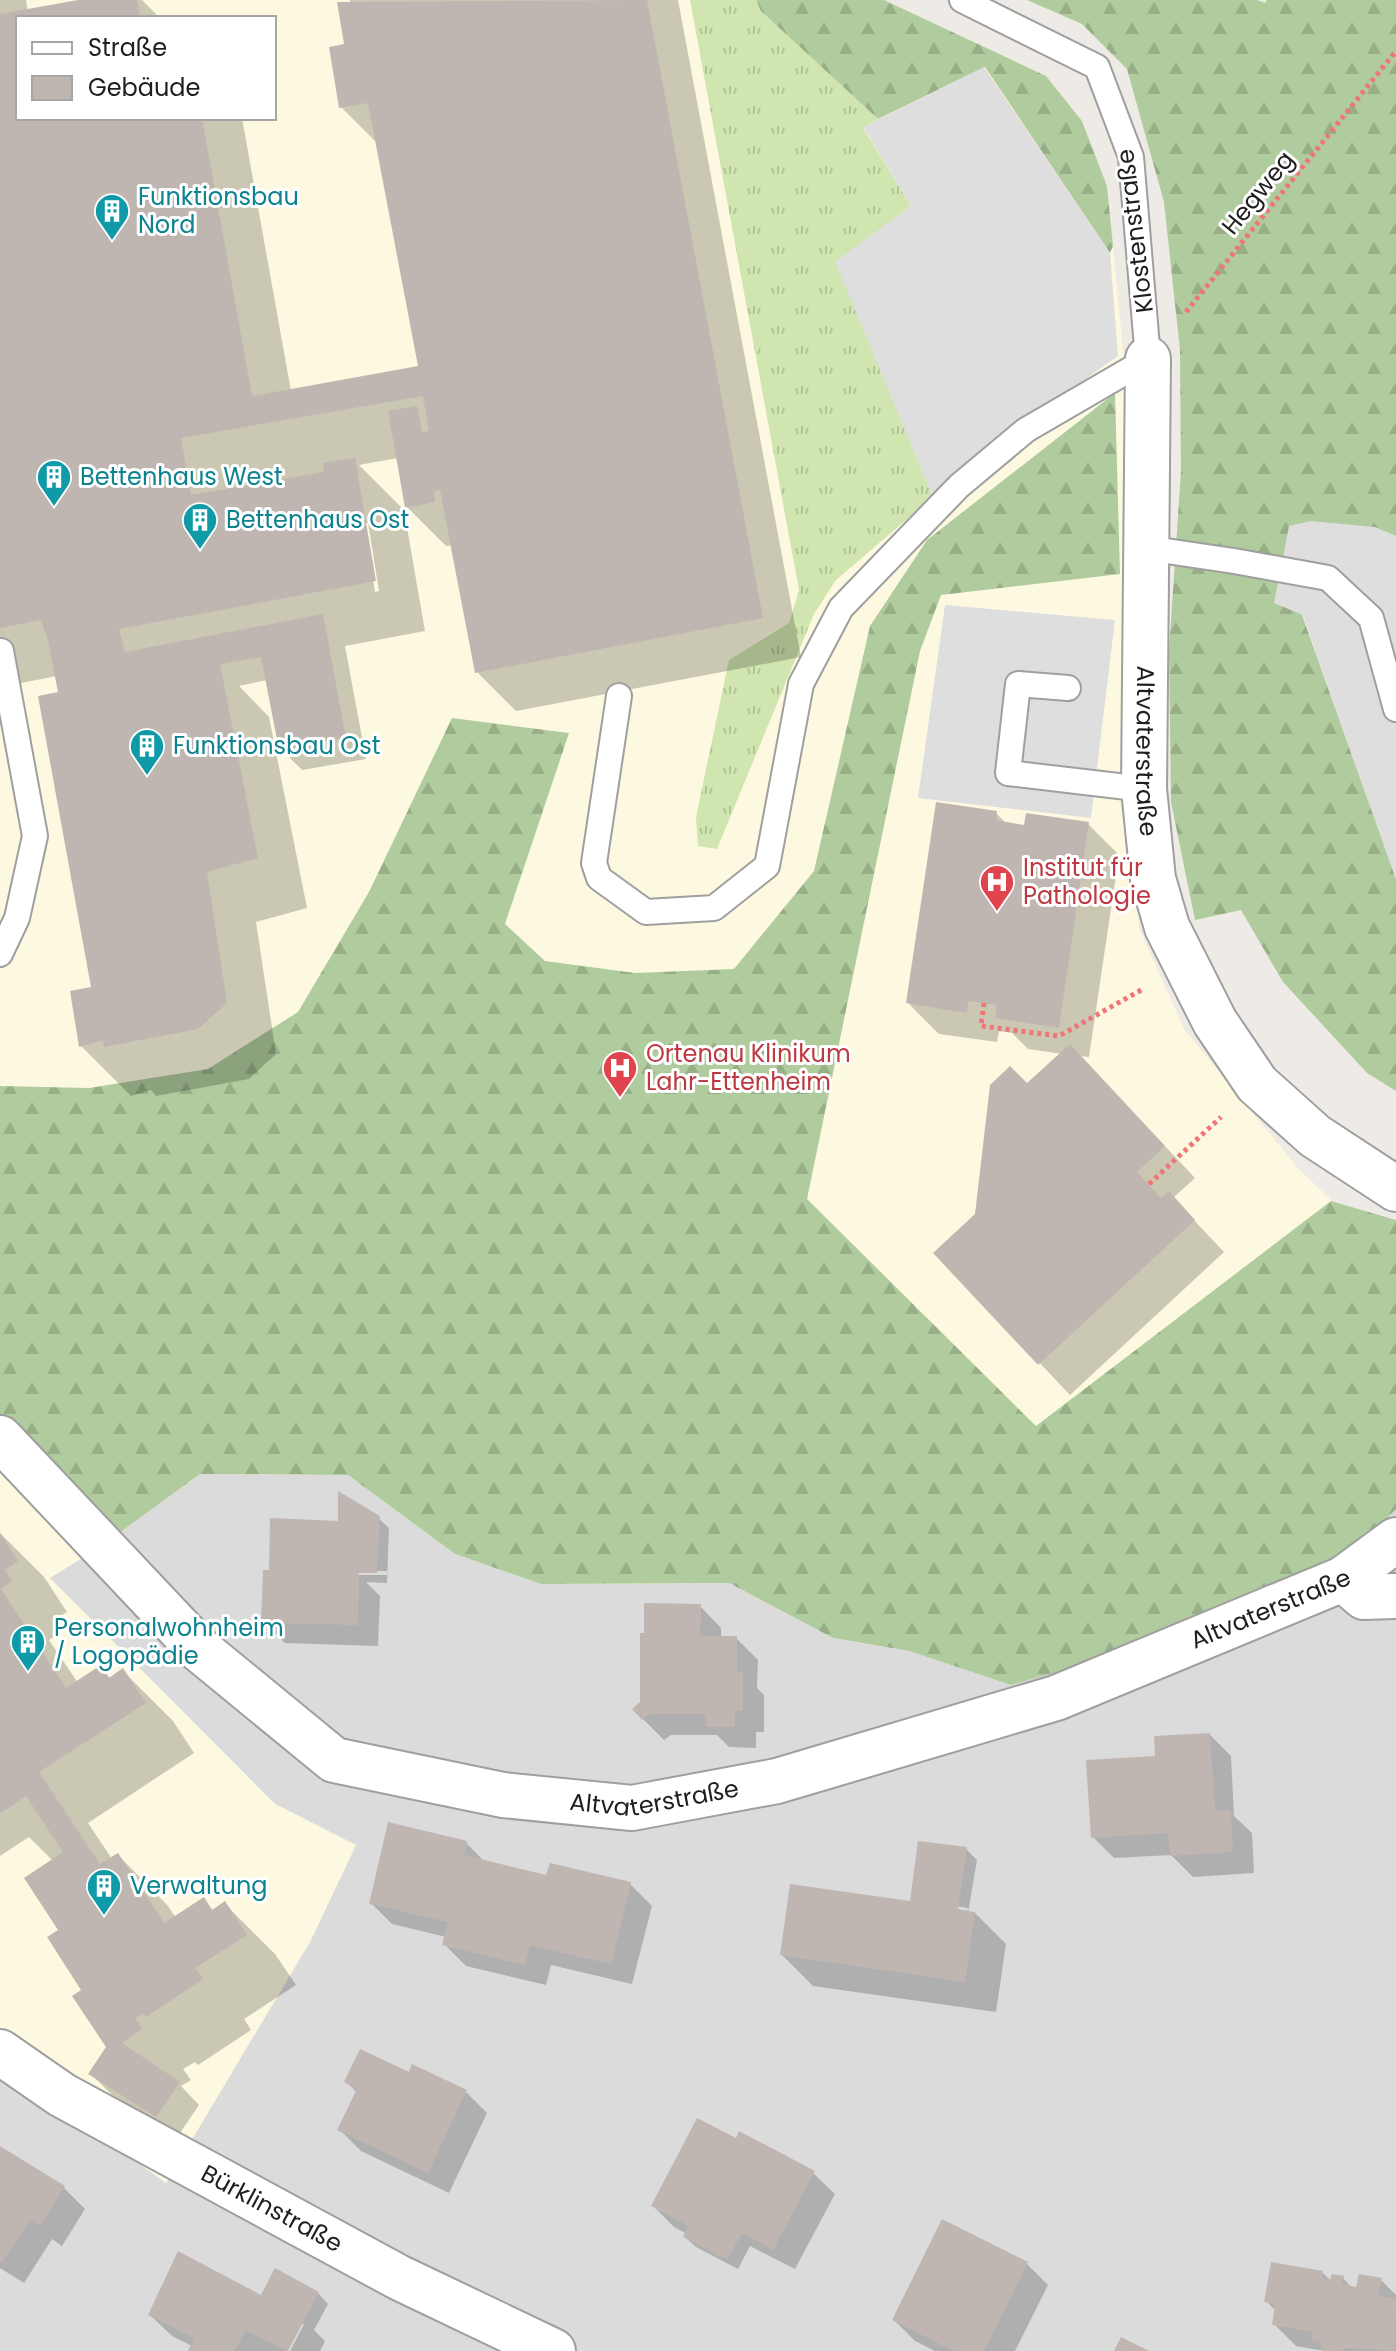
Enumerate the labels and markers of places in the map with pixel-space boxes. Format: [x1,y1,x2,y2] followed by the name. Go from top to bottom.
[138,180,299,241] place label: Funktionsbau Nord
[93,192,131,242] building icon: Funktionsbau Nord
[35,458,73,508] building icon: Bettenhaus West
[80,460,283,493] place label: Bettenhaus West
[181,501,219,551] building icon: Bettenhaus Ost
[226,503,409,536] place label: Bettenhaus Ost
[128,727,166,777] building icon: Funktionsbau Ost
[173,729,380,762] place label: Funktionsbau Ost
[1023,851,1151,912] place label: Institut für Pathologie
[978,863,1016,913] hospital icon: Institut für Pathologie
[646,1037,851,1098] place label: Ortenau Klinikum Lahr-Ettenheim
[601,1049,639,1099] hospital icon: Ortenau Klinikum Lahr-Ettenheim
[54,1611,284,1672] place label: Personalwohnheim / Logopädie
[9,1623,47,1673] building icon: Personalwohnheim / Logopädie
[85,1867,123,1917] building icon: Verwaltung
[130,1869,268,1902] place label: Verwaltung

